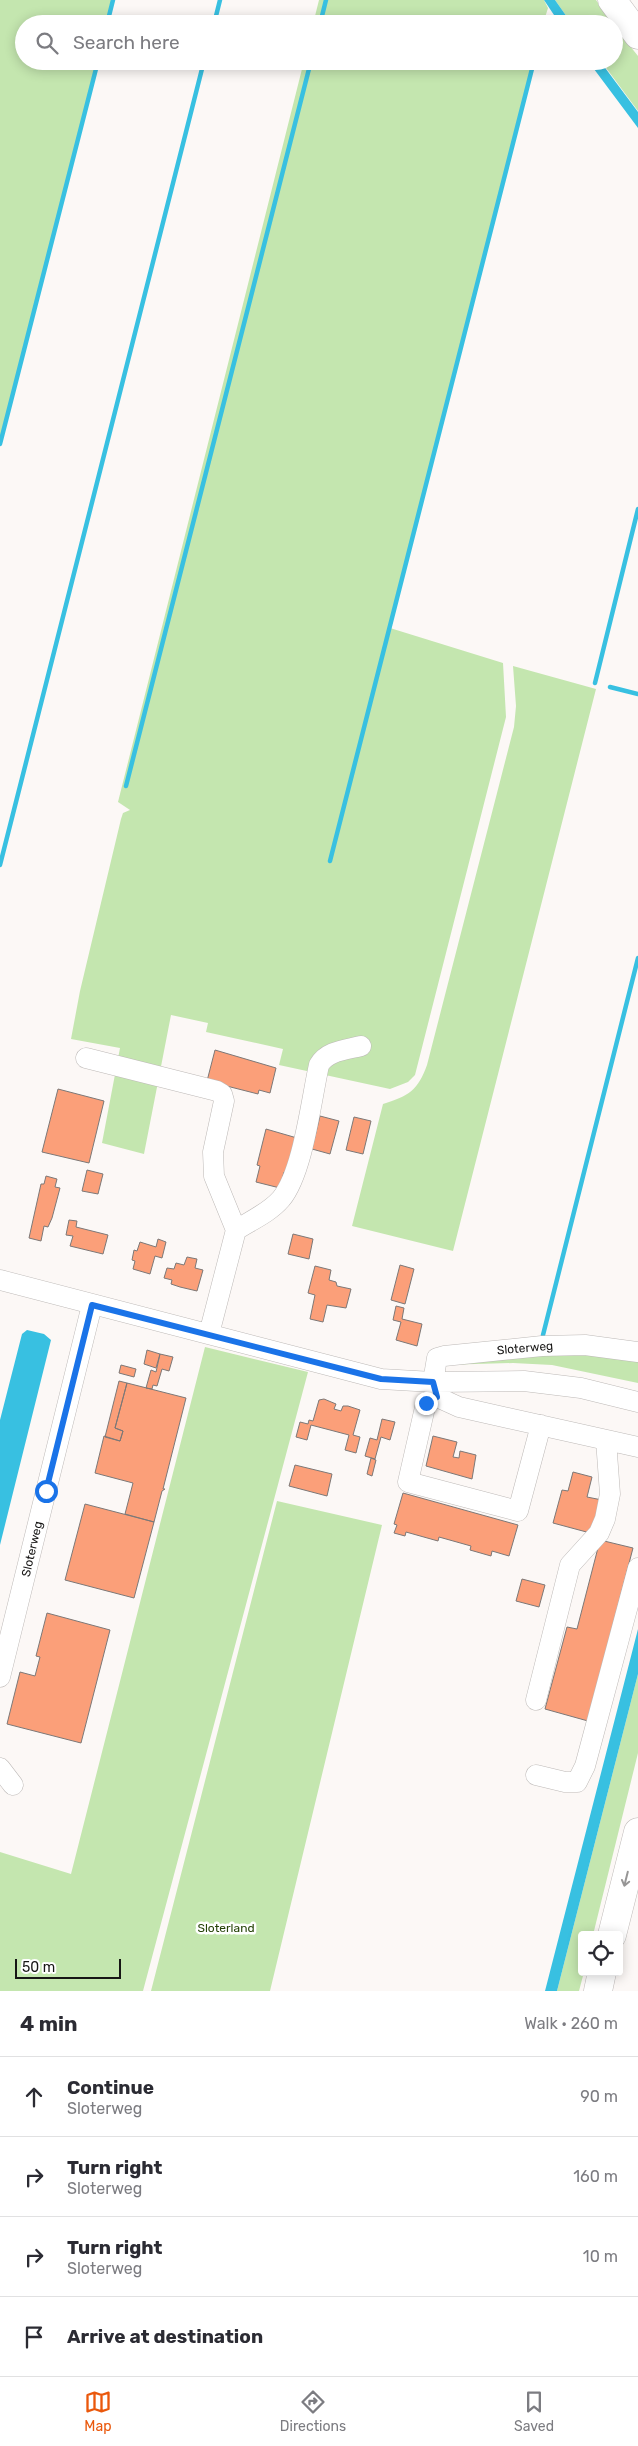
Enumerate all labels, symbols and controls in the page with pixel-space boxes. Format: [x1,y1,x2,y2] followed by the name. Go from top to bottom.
[15,15,623,70] search box
[33,29,61,57] icon: search
[73,31,180,54] text: Search here
[496,1339,554,1357] street label: Sloterweg
[415,1392,438,1415] route end
[35,1480,58,1503] route start
[19,1520,45,1578] street label: Sloterweg
[621,1871,630,1887] one-way arrow
[197,1921,255,1935] park label: Sloterland
[578,1931,623,1976] map controls
[578,1931,623,1976] button: locate
[15,1956,121,1979] scale bar
[22,1959,55,1976] text: 50 m
[20,2011,78,2036] text: 4 min
[524,2014,618,2033] text: Walk · 260 m
[67,2076,154,2099] text: Continue
[20,2083,48,2111] icon: ahead
[580,2087,618,2106] text: 90 m
[67,2099,142,2118] text: Sloterweg
[67,2156,162,2179] text: Turn right
[20,2163,48,2191] icon: right
[573,2167,618,2186] text: 160 m
[67,2179,142,2198] text: Sloterweg
[67,2236,162,2259] text: Turn right
[20,2243,48,2271] icon: right
[583,2247,618,2266] text: 10 m
[67,2259,142,2278] text: Sloterweg
[20,2323,48,2351] icon: arrive
[67,2325,263,2348] text: Arrive at destination
[84,2388,112,2435] tab: Map
[280,2388,346,2435] tab: Directions
[514,2388,554,2435] tab: Saved

